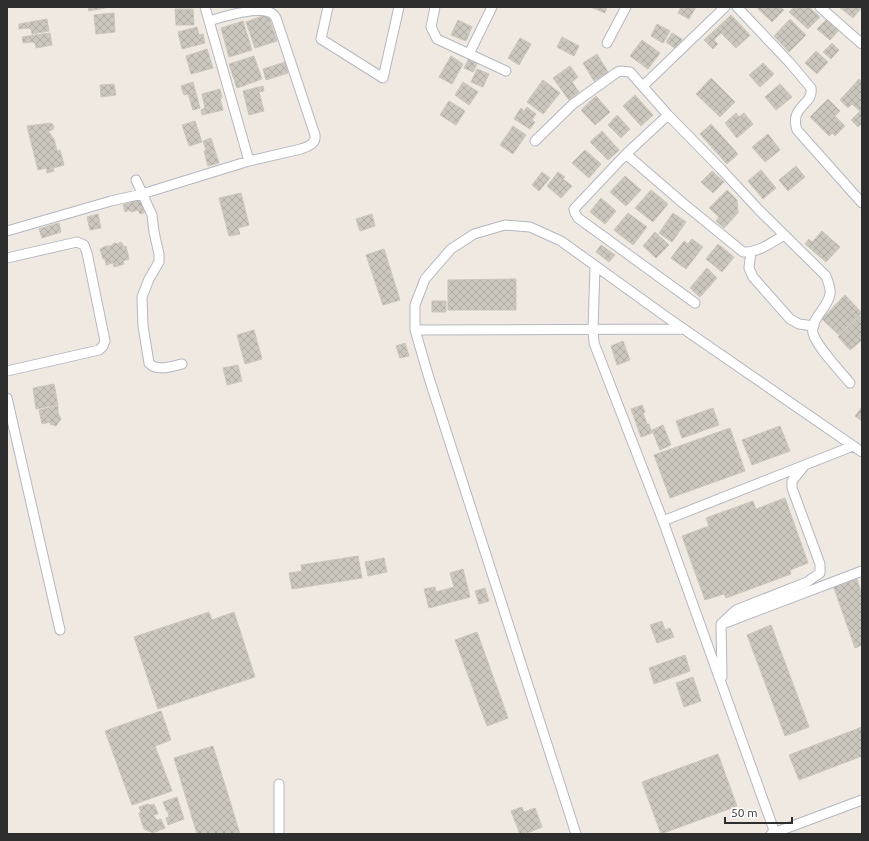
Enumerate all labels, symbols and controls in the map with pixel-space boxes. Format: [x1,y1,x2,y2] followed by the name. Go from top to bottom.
[725,799,792,825] scale bar
[731,806,758,819] text: 50 m

